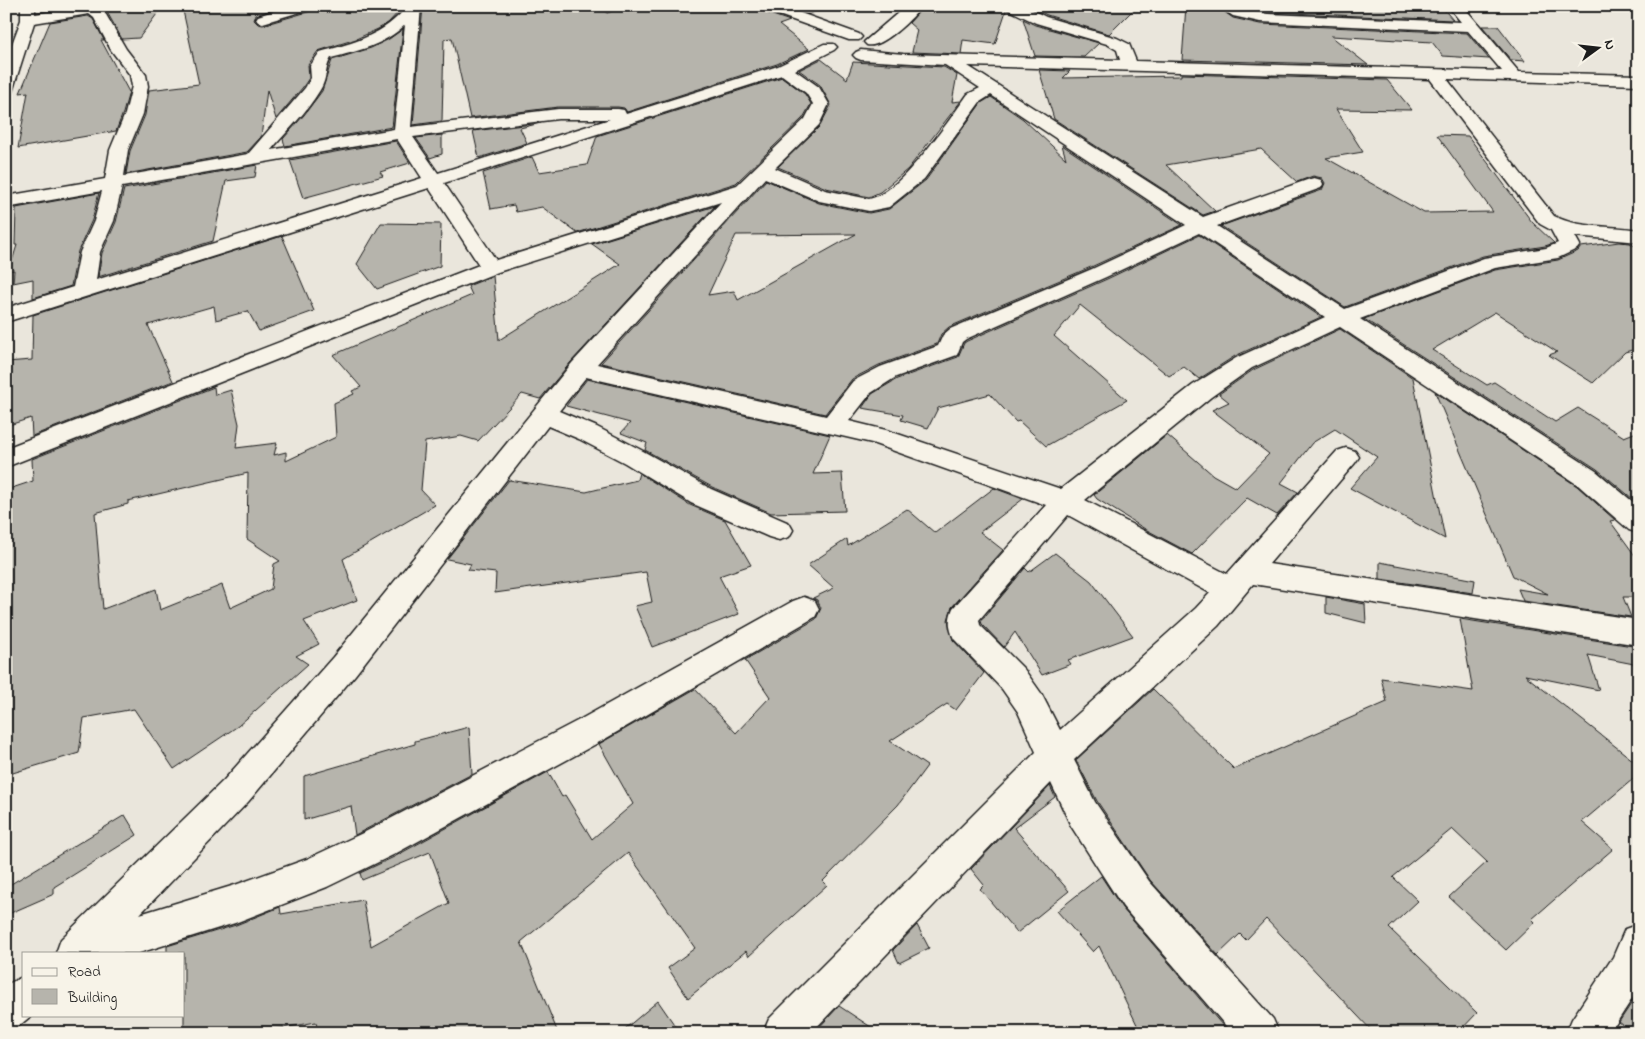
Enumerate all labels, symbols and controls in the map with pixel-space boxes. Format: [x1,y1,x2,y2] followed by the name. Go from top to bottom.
[1572,22,1622,72] north arrow
[1598,38,1620,52] text: N
[22,952,185,1016] legend
[68,961,101,983] text: Road
[67,987,117,1010] text: Building

